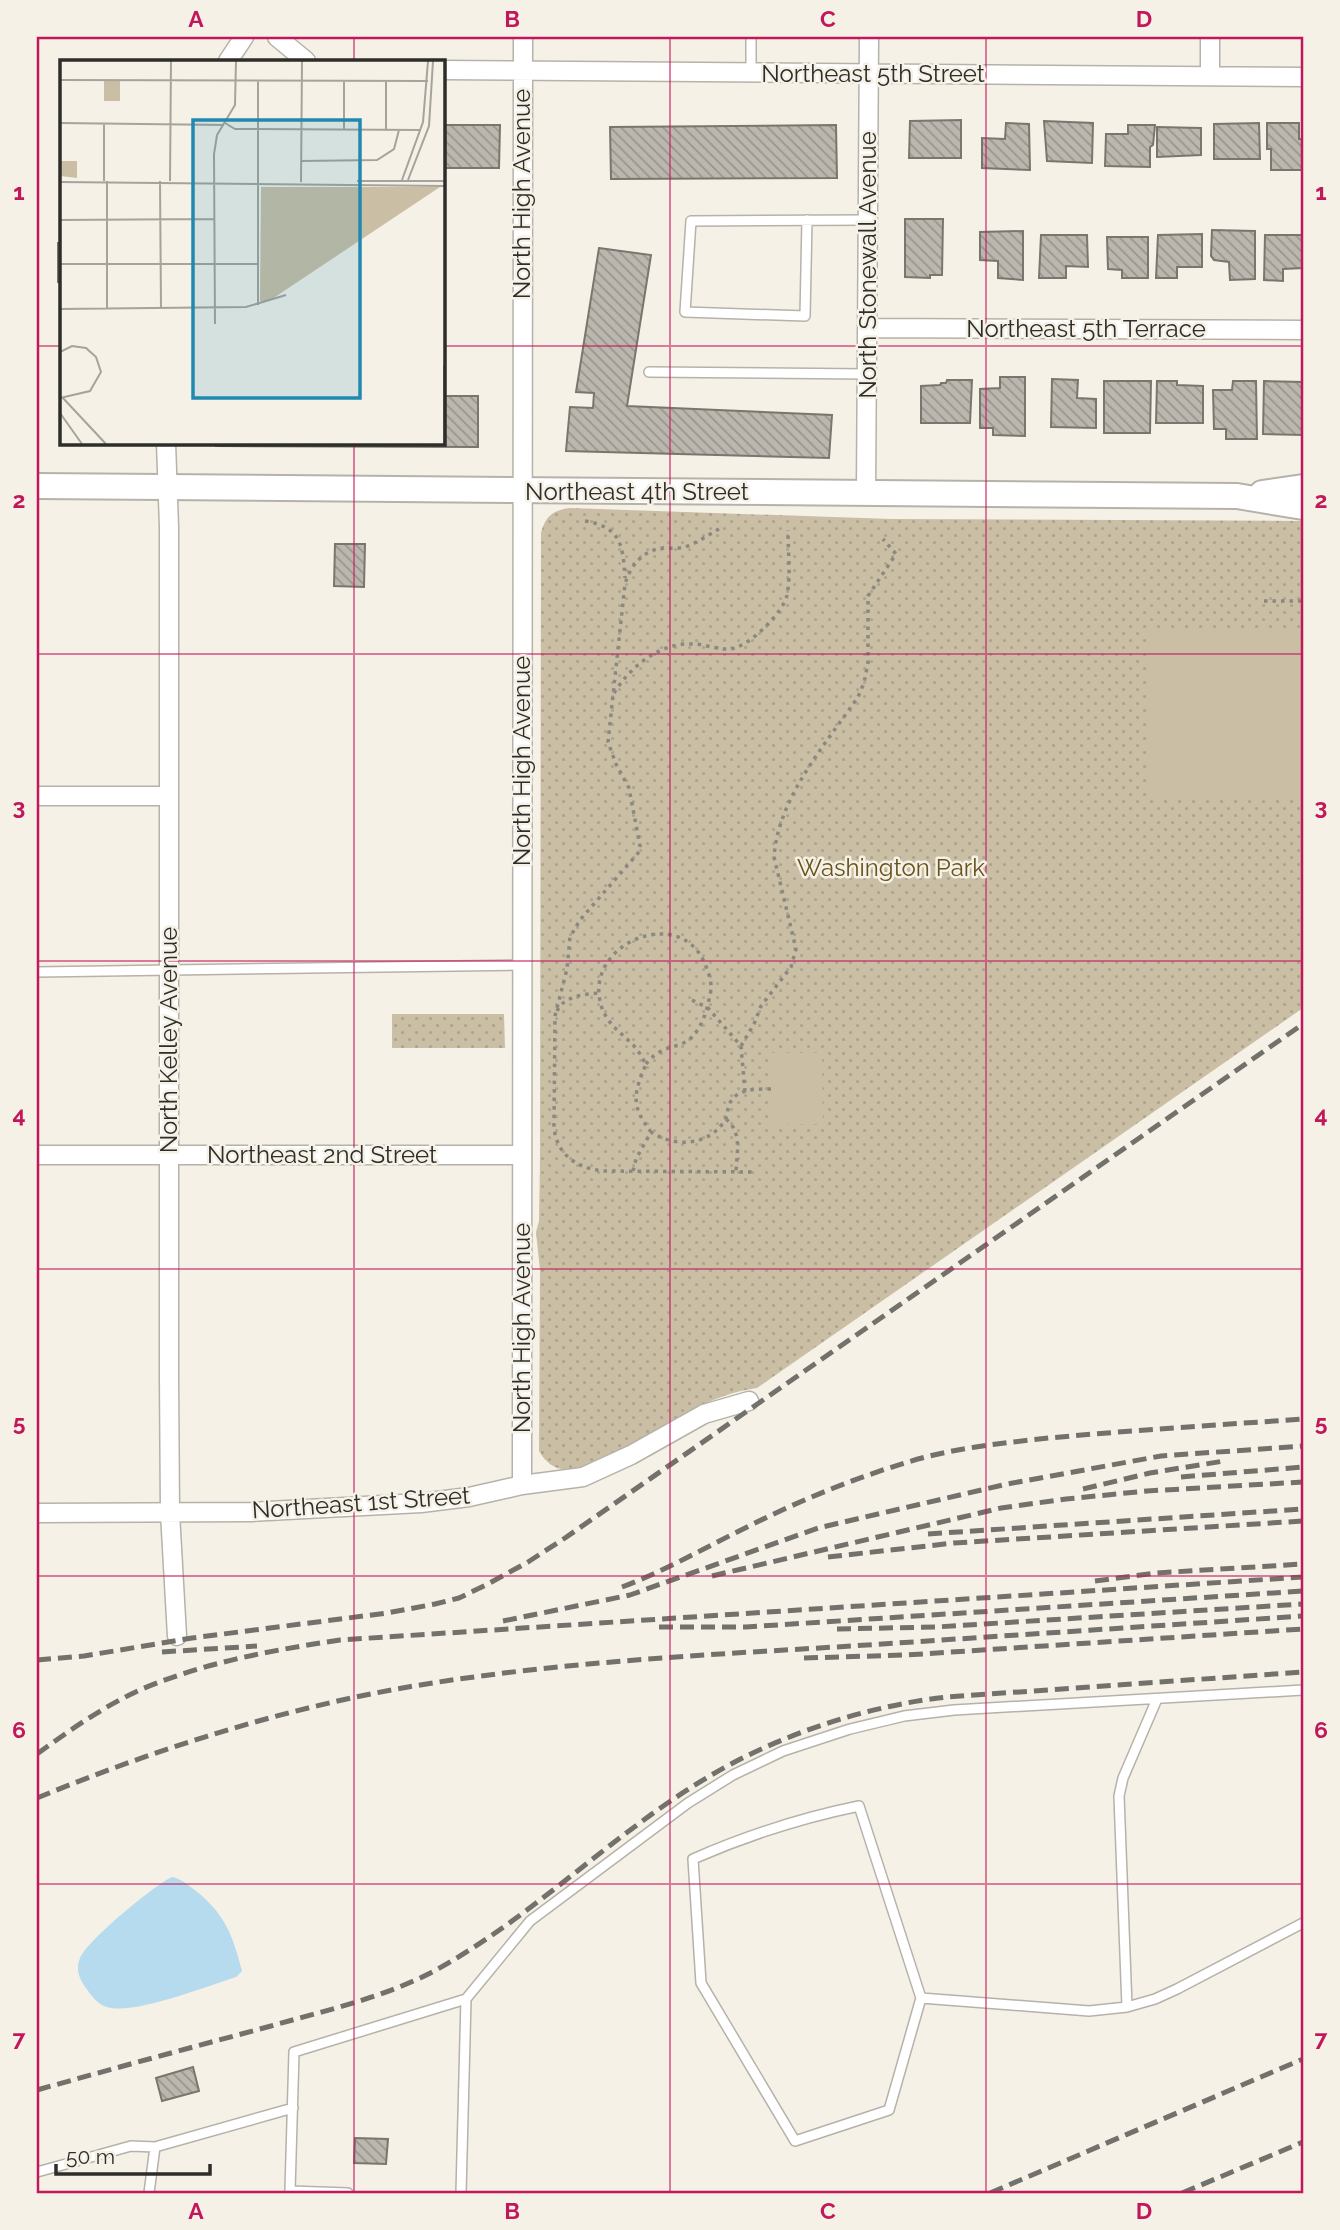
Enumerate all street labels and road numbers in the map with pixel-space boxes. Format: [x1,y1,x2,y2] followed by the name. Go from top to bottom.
[761,59,985,88] street label: Northeast 5th Street
[507,89,536,299] street label: North High Avenue
[853,131,882,399] street label: North Stonewall Avenue
[966,314,1206,343] street label: Northeast 5th Terrace
[525,477,749,506] street label: Northeast 4th Street
[507,656,536,866] street label: North High Avenue
[154,927,183,1153] street label: North Kelley Avenue
[207,1140,437,1169] street label: Northeast 2nd Street
[507,1223,536,1433] street label: North High Avenue
[251,1480,471,1525] street label: Northeast 1st Street

